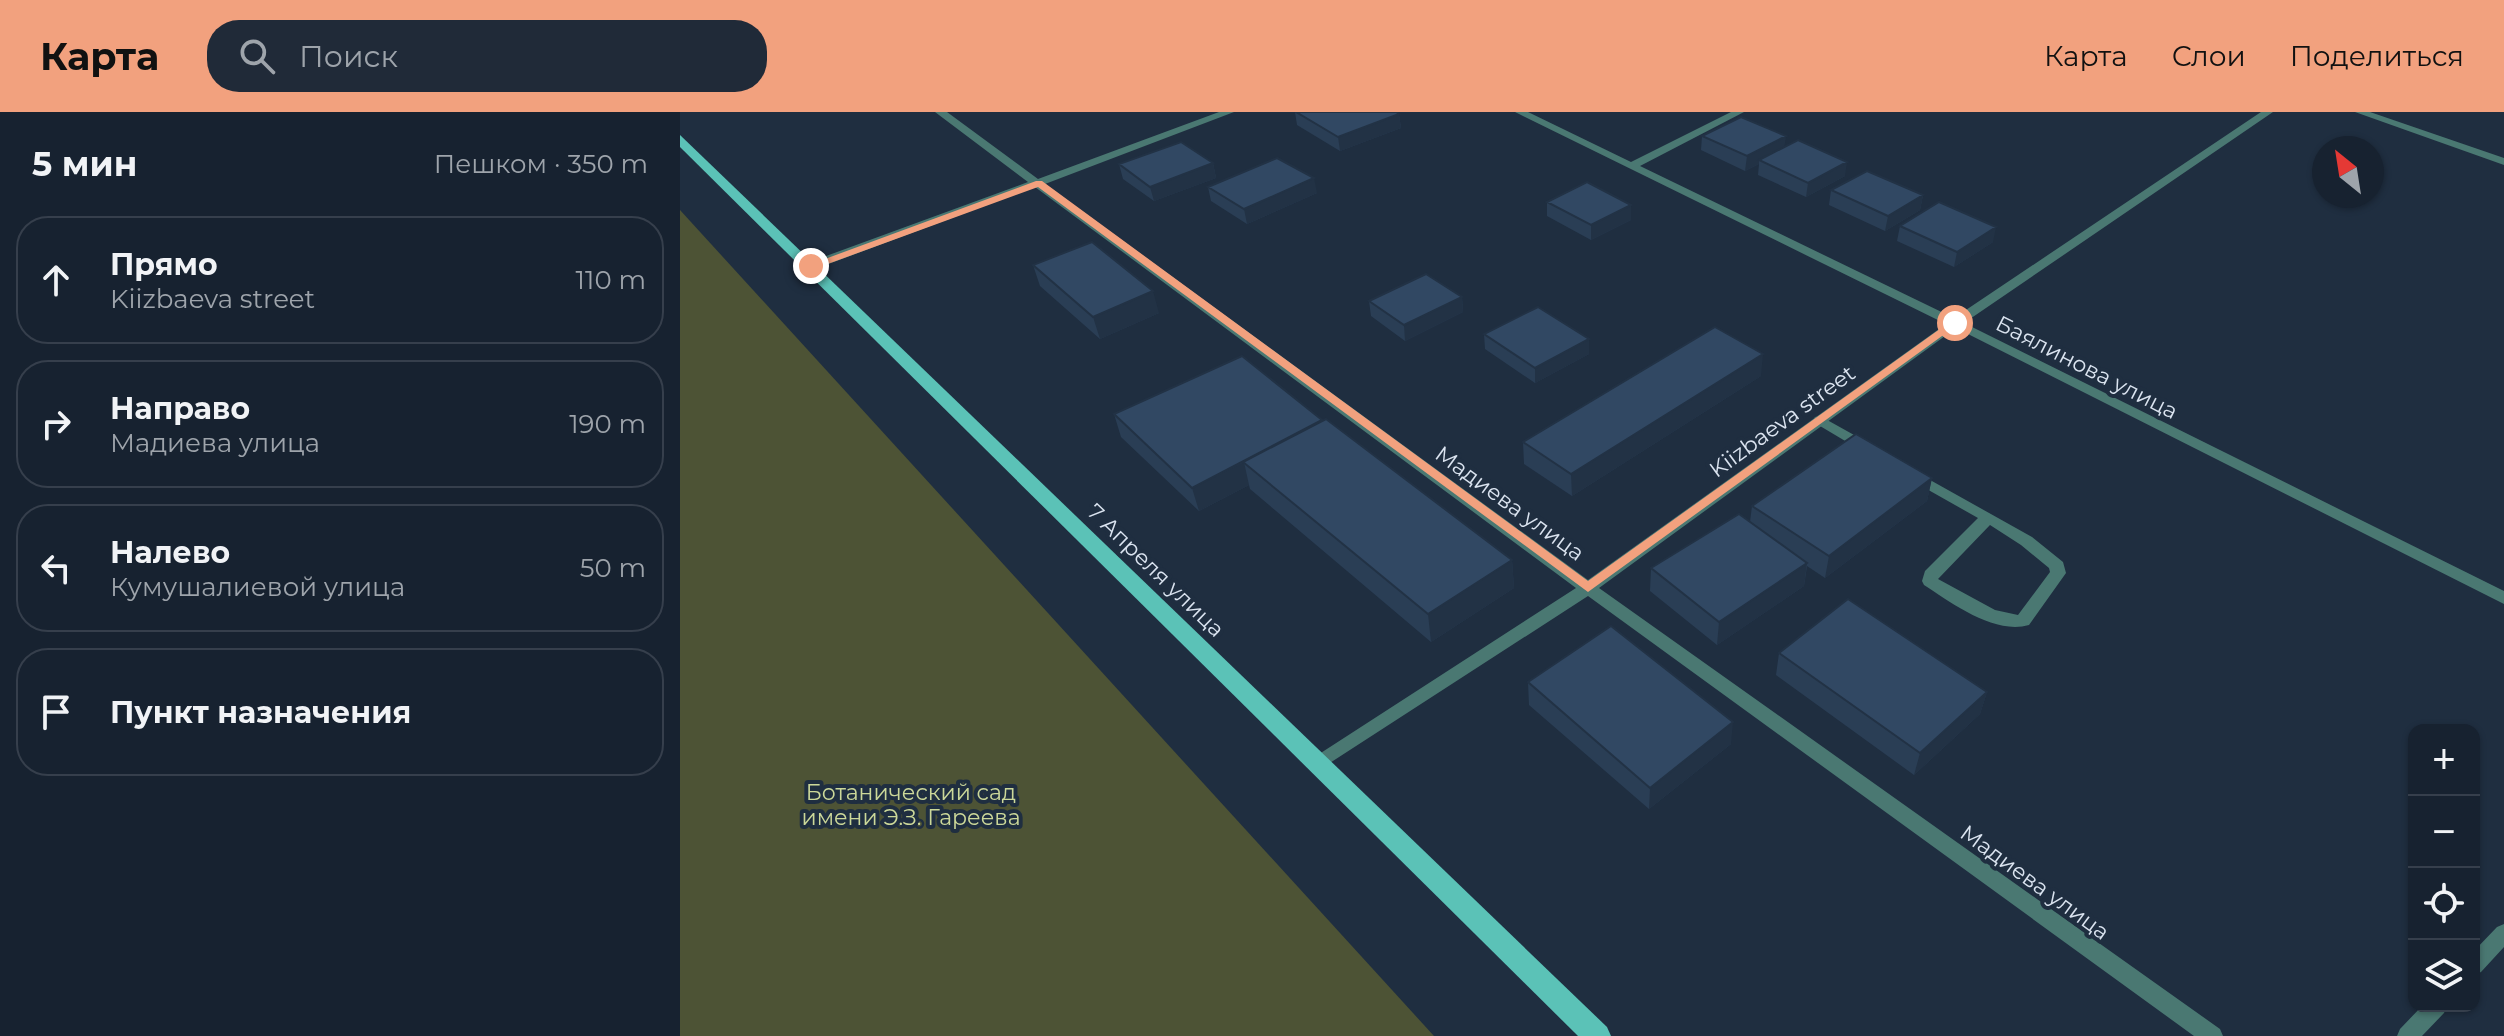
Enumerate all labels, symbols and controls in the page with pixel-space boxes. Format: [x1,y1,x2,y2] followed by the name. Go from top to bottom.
[207,20,767,92] search box
[40,33,159,80] text: Карта
[235,34,279,78] icon: search
[299,38,398,75] text: Поиск
[2044,39,2128,73] text: Карта
[2172,39,2246,73] text: Слои
[2290,39,2464,73] text: Поделиться
[2312,136,2384,208] north arrow
[32,143,137,185] text: 5 мин
[434,148,648,180] text: Пешком · 350 m
[110,246,218,283] text: Прямо
[793,248,829,284] route end
[34,258,78,302] icon: ahead
[576,264,646,296] text: 110 m
[110,283,315,315] text: Kiizbaeva street
[1937,305,1973,341] route start
[1991,310,2182,425] street label: Баялинова улица
[1704,359,1860,483] street label: Kiizbaeva street
[110,390,250,427] text: Направо
[34,402,78,446] icon: right
[569,408,646,440] text: 190 m
[110,427,320,459] text: Мадиева улица
[1430,440,1590,567] street label: Мадиева улица
[1082,498,1230,643] street label: 7 Апреля улица
[110,534,230,571] text: Налево
[34,546,78,590] icon: left
[580,552,646,584] text: 50 m
[110,571,405,603] text: Кумушалиевой улица
[34,690,78,734] icon: arrive
[110,694,411,731] text: Пункт назначения
[2408,724,2480,1012] map controls
[2408,724,2480,796] button: +
[802,779,1020,831] park label: Ботанический сад имени Э.З. Гареева
[2408,796,2480,868] button: −
[1955,819,2115,946] street label: Мадиева улица
[2408,868,2480,940] button: locate
[2408,940,2480,1012] button: layers

